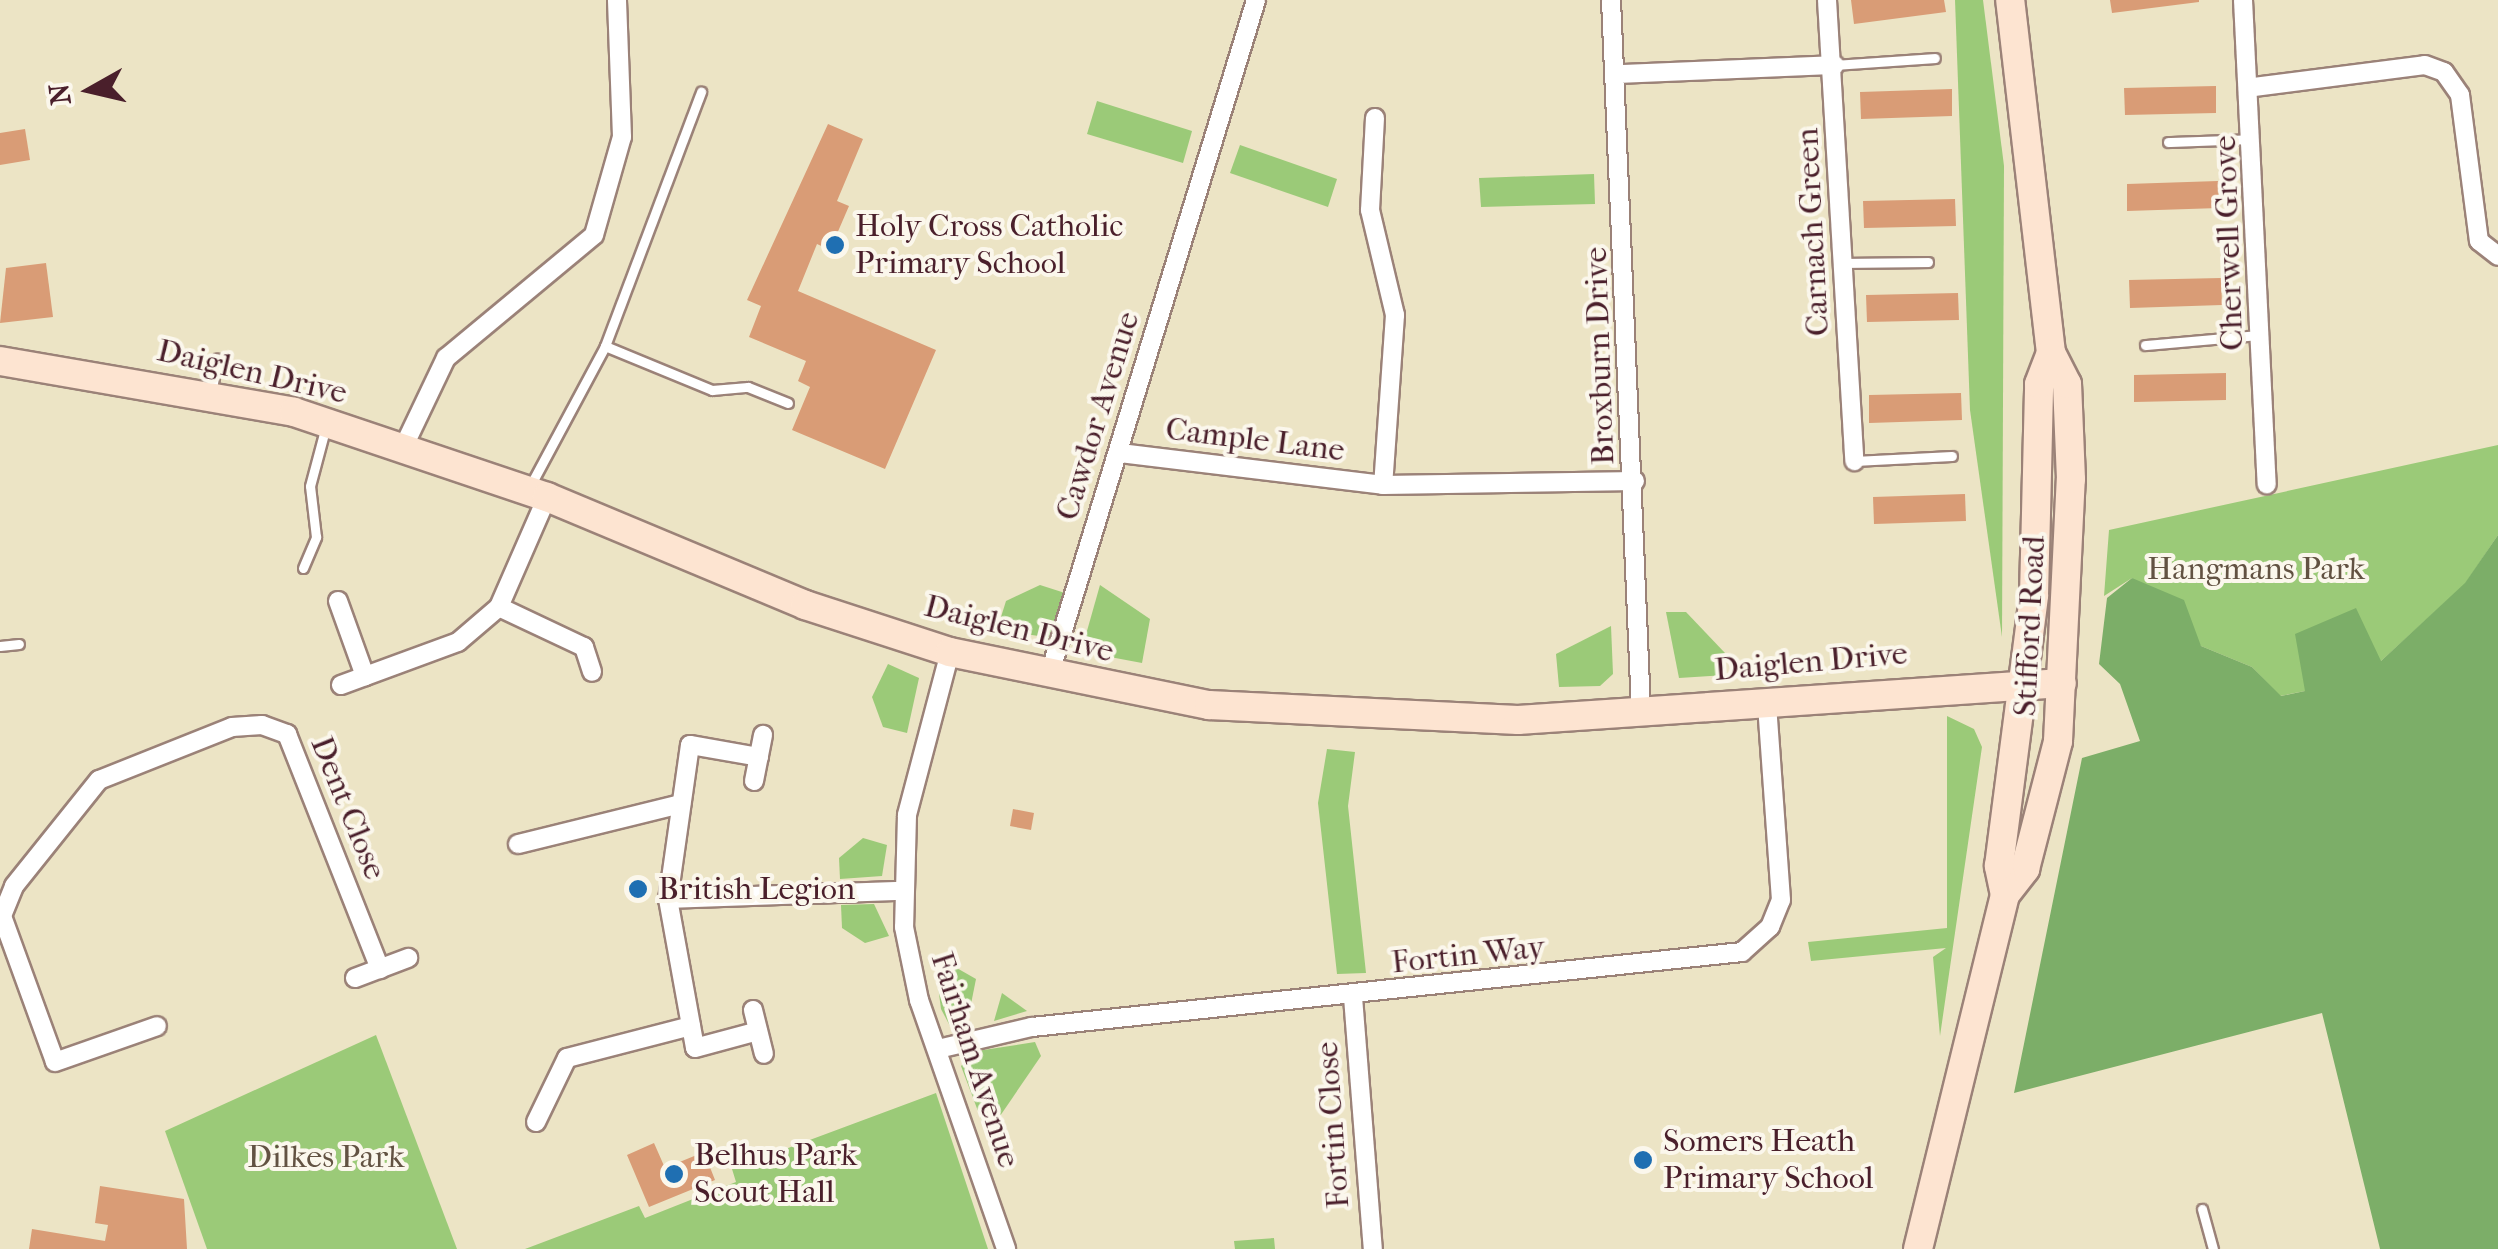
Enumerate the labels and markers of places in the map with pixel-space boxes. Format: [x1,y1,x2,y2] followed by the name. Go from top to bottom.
[855,208,1123,283] place label: Holy Cross Catholic Primary School
[824,234,846,256] marker: Holy Cross Catholic Primary School
[658,870,855,908] place label: British Legion
[627,878,649,900] marker: British Legion
[1663,1123,1874,1198] place label: Somers Heath Primary School
[694,1137,857,1212] place label: Belhus Park Scout Hall
[1632,1149,1654,1171] marker: Somers Heath Primary School
[663,1163,685,1185] marker: Belhus Park Scout Hall

